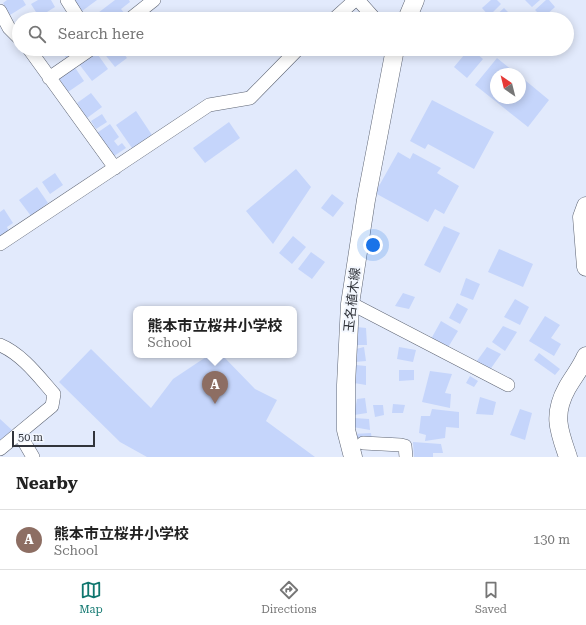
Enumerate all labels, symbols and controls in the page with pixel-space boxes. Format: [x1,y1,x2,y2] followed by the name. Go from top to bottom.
[12,12,574,56] search box
[26,23,48,45] icon: search
[58,25,144,43] text: Search here
[490,68,526,104] north arrow
[363,235,383,255] your location
[341,267,363,333] street label: 玉名植木線
[133,306,297,358] popup
[147,317,283,335] text: 熊本市立桜井小学校
[147,335,191,350] text: School
[202,371,228,404] pin: A
[12,429,95,448] scale bar
[18,431,43,444] text: 50 m
[16,473,78,493] text: Nearby
[54,525,189,543] text: 熊本市立桜井小学校
[24,532,34,547] text: A
[533,532,570,547] text: 130 m
[54,543,98,558] text: School
[79,579,103,616] tab: Map
[261,579,317,616] tab: Directions
[475,579,507,616] tab: Saved

